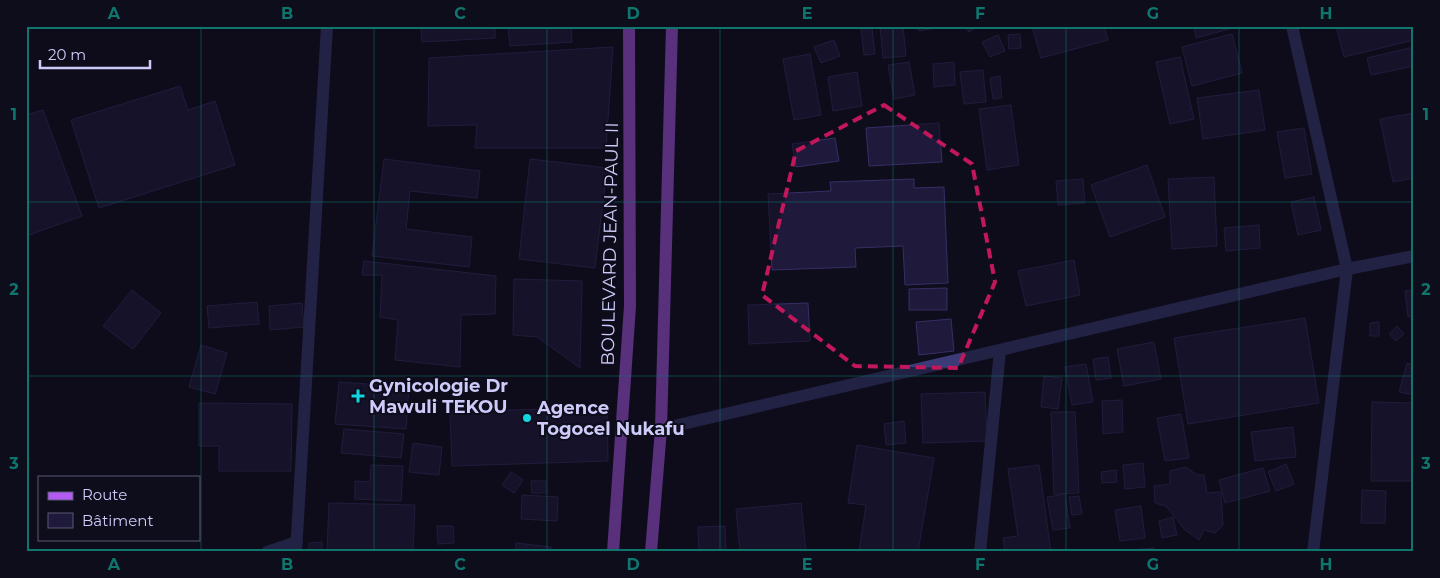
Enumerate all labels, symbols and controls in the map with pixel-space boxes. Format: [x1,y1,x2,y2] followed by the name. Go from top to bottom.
[107,4,121,23] text: A
[281,4,293,23] text: B
[454,4,466,23] text: C
[626,4,640,23] text: D
[802,4,812,23] text: E
[975,4,985,23] text: F
[1147,4,1159,23] text: G
[1320,4,1332,23] text: H
[40,38,150,70] scale bar
[48,45,86,64] text: 20 m
[11,105,17,124] text: 1
[1423,105,1429,124] text: 1
[597,122,623,366] street label: BOULEVARD JEAN-PAUL II
[9,280,19,299] text: 2
[1421,280,1431,299] text: 2
[369,375,508,418] place label: Gynicologie Dr Mawuli TEKOU
[351,389,365,403] marker: Gynicologie Dr Mawuli TEKOU
[536,397,685,440] place label: Agence Togocel Nukafu
[521,412,533,424] marker: Agence Togocel Nukafu
[8,454,19,473] text: 3
[1420,454,1431,473] text: 3
[38,476,200,540] legend
[82,485,127,504] text: Route
[82,511,154,530] text: Bâtiment
[107,555,121,574] text: A
[281,555,293,574] text: B
[454,555,466,574] text: C
[626,555,640,574] text: D
[802,555,812,574] text: E
[975,555,985,574] text: F
[1147,555,1159,574] text: G
[1320,555,1332,574] text: H

